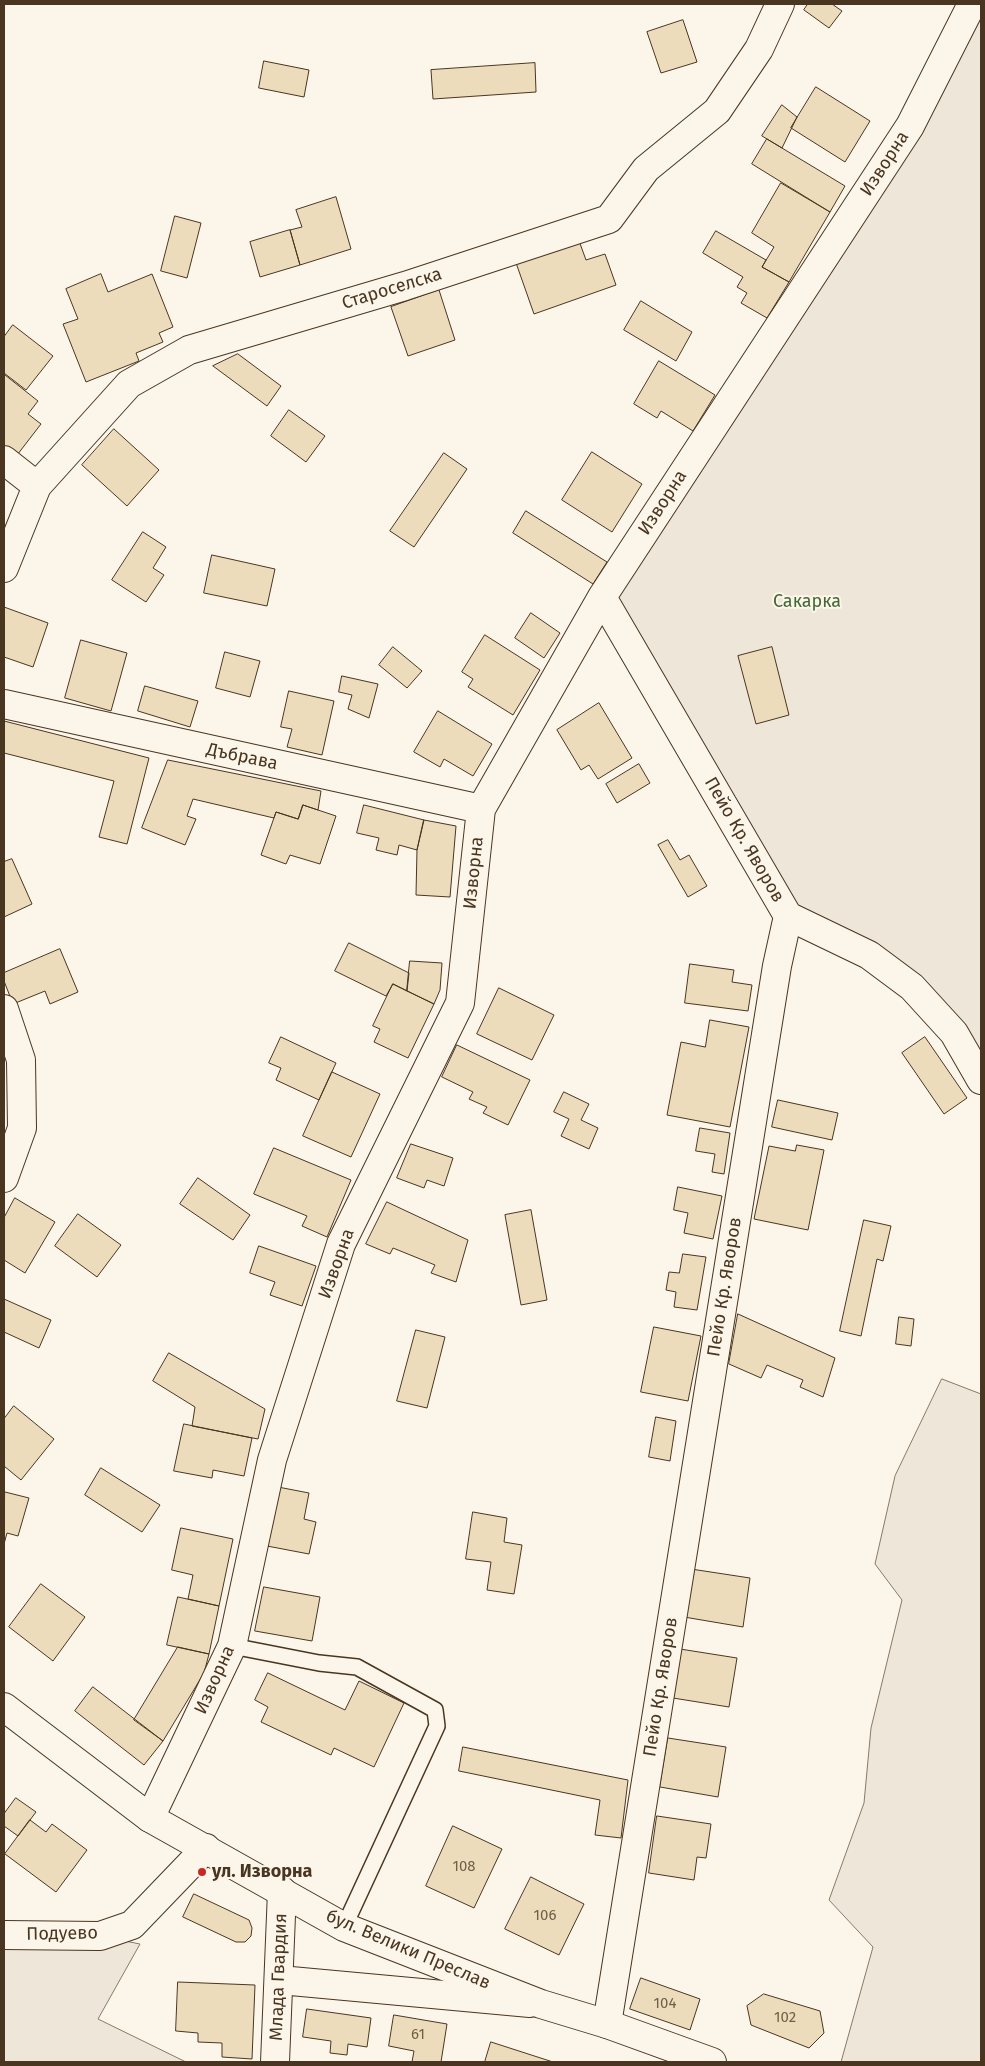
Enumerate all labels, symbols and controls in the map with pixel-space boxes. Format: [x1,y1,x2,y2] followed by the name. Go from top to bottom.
[856,127,914,201] street label: Изворна
[339,264,445,314] street label: Староселска
[634,466,692,540] street label: Изворна
[773,591,841,613] park label: Сакарка
[204,739,280,775] street label: Дъбрава
[699,774,789,906] street label: Пейо Кр. Яворов
[459,836,489,910] street label: Изворна
[703,1216,747,1358] street label: Пейо Кр. Яворов
[314,1226,360,1302] street label: Изворна
[639,1616,683,1758] street label: Пейо Кр. Яворов
[190,1642,240,1718] street label: Изворна
[452,1858,476,1876] house number: 108
[212,1861,312,1883] place label: ул. Изворна
[196,1866,208,1878] marker: ул. Изворна
[322,1906,494,1994] street label: бул. Велики Преслав
[534,1907,556,1925] house number: 106
[266,1913,292,2041] street label: Млада Гвардия
[26,1923,98,1945] street label: Подуево
[654,1995,676,2013] house number: 104
[774,2009,796,2027] house number: 102
[411,2026,425,2044] house number: 61

